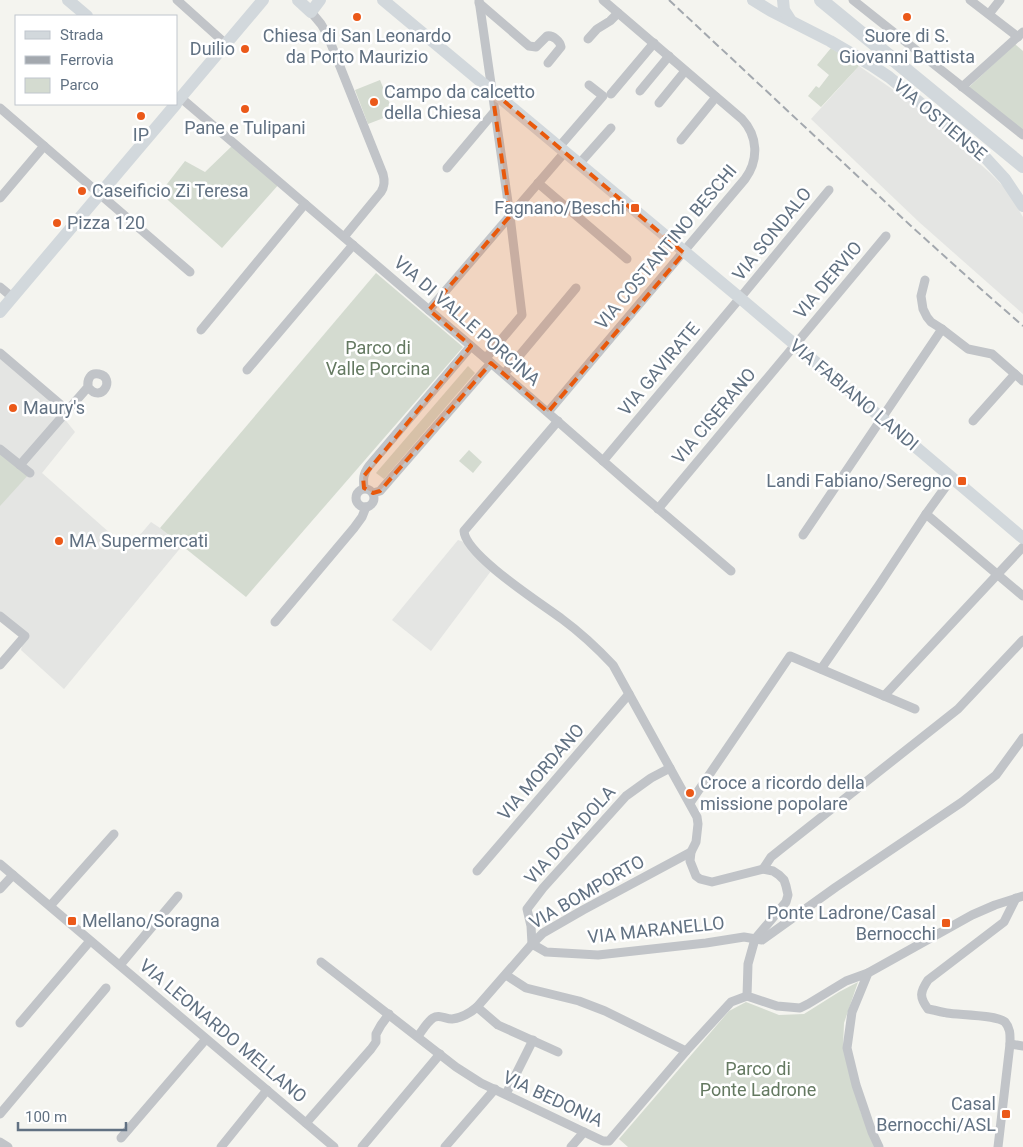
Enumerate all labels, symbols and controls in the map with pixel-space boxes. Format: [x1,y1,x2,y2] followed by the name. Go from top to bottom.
[351,11,363,23] marker: Chiesa di San Leonardo da Porto Maurizio
[901,11,913,23] marker: Suore di S. Giovanni Battista
[15,15,178,105] legend
[263,25,451,67] place label: Chiesa di San Leonardo da Porto Maurizio
[839,25,975,67] place label: Suore di S. Giovanni Battista
[60,26,103,44] text: Strada
[190,38,235,59] place label: Duilio
[239,43,251,55] marker: Duilio
[60,51,114,69] text: Ferrovia
[889,74,991,165] street label: VIA OSTIENSE
[60,76,99,94] text: Parco
[384,81,535,123] place label: Campo da calcetto della Chiesa
[368,96,380,108] marker: Campo da calcetto della Chiesa
[239,103,251,115] marker: Pane e Tulipani
[135,110,147,122] marker: IP
[184,117,306,138] place label: Pane e Tulipani
[133,124,149,145] place label: IP
[590,160,741,333] street label: VIA COSTANTINO BESCHI
[92,180,248,201] place label: Caseificio Zi Teresa
[728,183,815,284] street label: VIA SONDALO
[76,185,88,197] marker: Caseificio Zi Teresa
[494,197,625,218] place label: Fagnano/Beschi
[629,202,641,214] marker: Fagnano/Beschi
[67,212,145,233] place label: Pizza 120
[51,217,63,229] marker: Pizza 120
[789,237,866,323] street label: VIA DERVIO
[390,251,545,390] street label: VIA DI VALLE PORCINA
[614,318,704,419] street label: VIA GAVIRATE
[786,335,923,455] street label: VIA FABIANO LANDI
[326,337,430,379] park label: Parco di Valle Porcina
[668,364,760,468] street label: VIA CISERANO
[23,397,85,418] place label: Maury's
[7,402,19,414] marker: Maury's
[766,470,952,491] place label: Landi Fabiano/Seregno
[956,475,968,487] marker: Landi Fabiano/Seregno
[69,530,208,551] place label: MA Supermercati
[53,535,65,547] marker: MA Supermercati
[493,719,588,824] street label: VIA MORDANO
[700,772,865,814] place label: Croce a ricordo della missione popolare
[520,781,619,888] street label: VIA DOVADOLA
[684,787,696,799] marker: Croce a ricordo della missione popolare
[526,850,648,933] street label: VIA BOMPORTO
[767,902,936,944] place label: Ponte Ladrone/Casal Bernocchi
[82,910,220,931] place label: Mellano/Soragna
[587,912,725,947] street label: VIA MARANELLO
[66,915,78,927] marker: Mellano/Soragna
[940,917,952,929] marker: Ponte Ladrone/Casal Bernocchi
[135,954,311,1107] street label: VIA LEONARDO MELLANO
[700,1058,816,1100] park label: Parco di Ponte Ladrone
[500,1066,607,1131] street label: VIA BEDONIA
[876,1093,996,1135] place label: Casal Bernocchi/ASL
[18,1100,125,1132] scale bar
[25,1108,67,1126] text: 100 m
[1000,1108,1012,1120] marker: Casal Bernocchi/ASL

